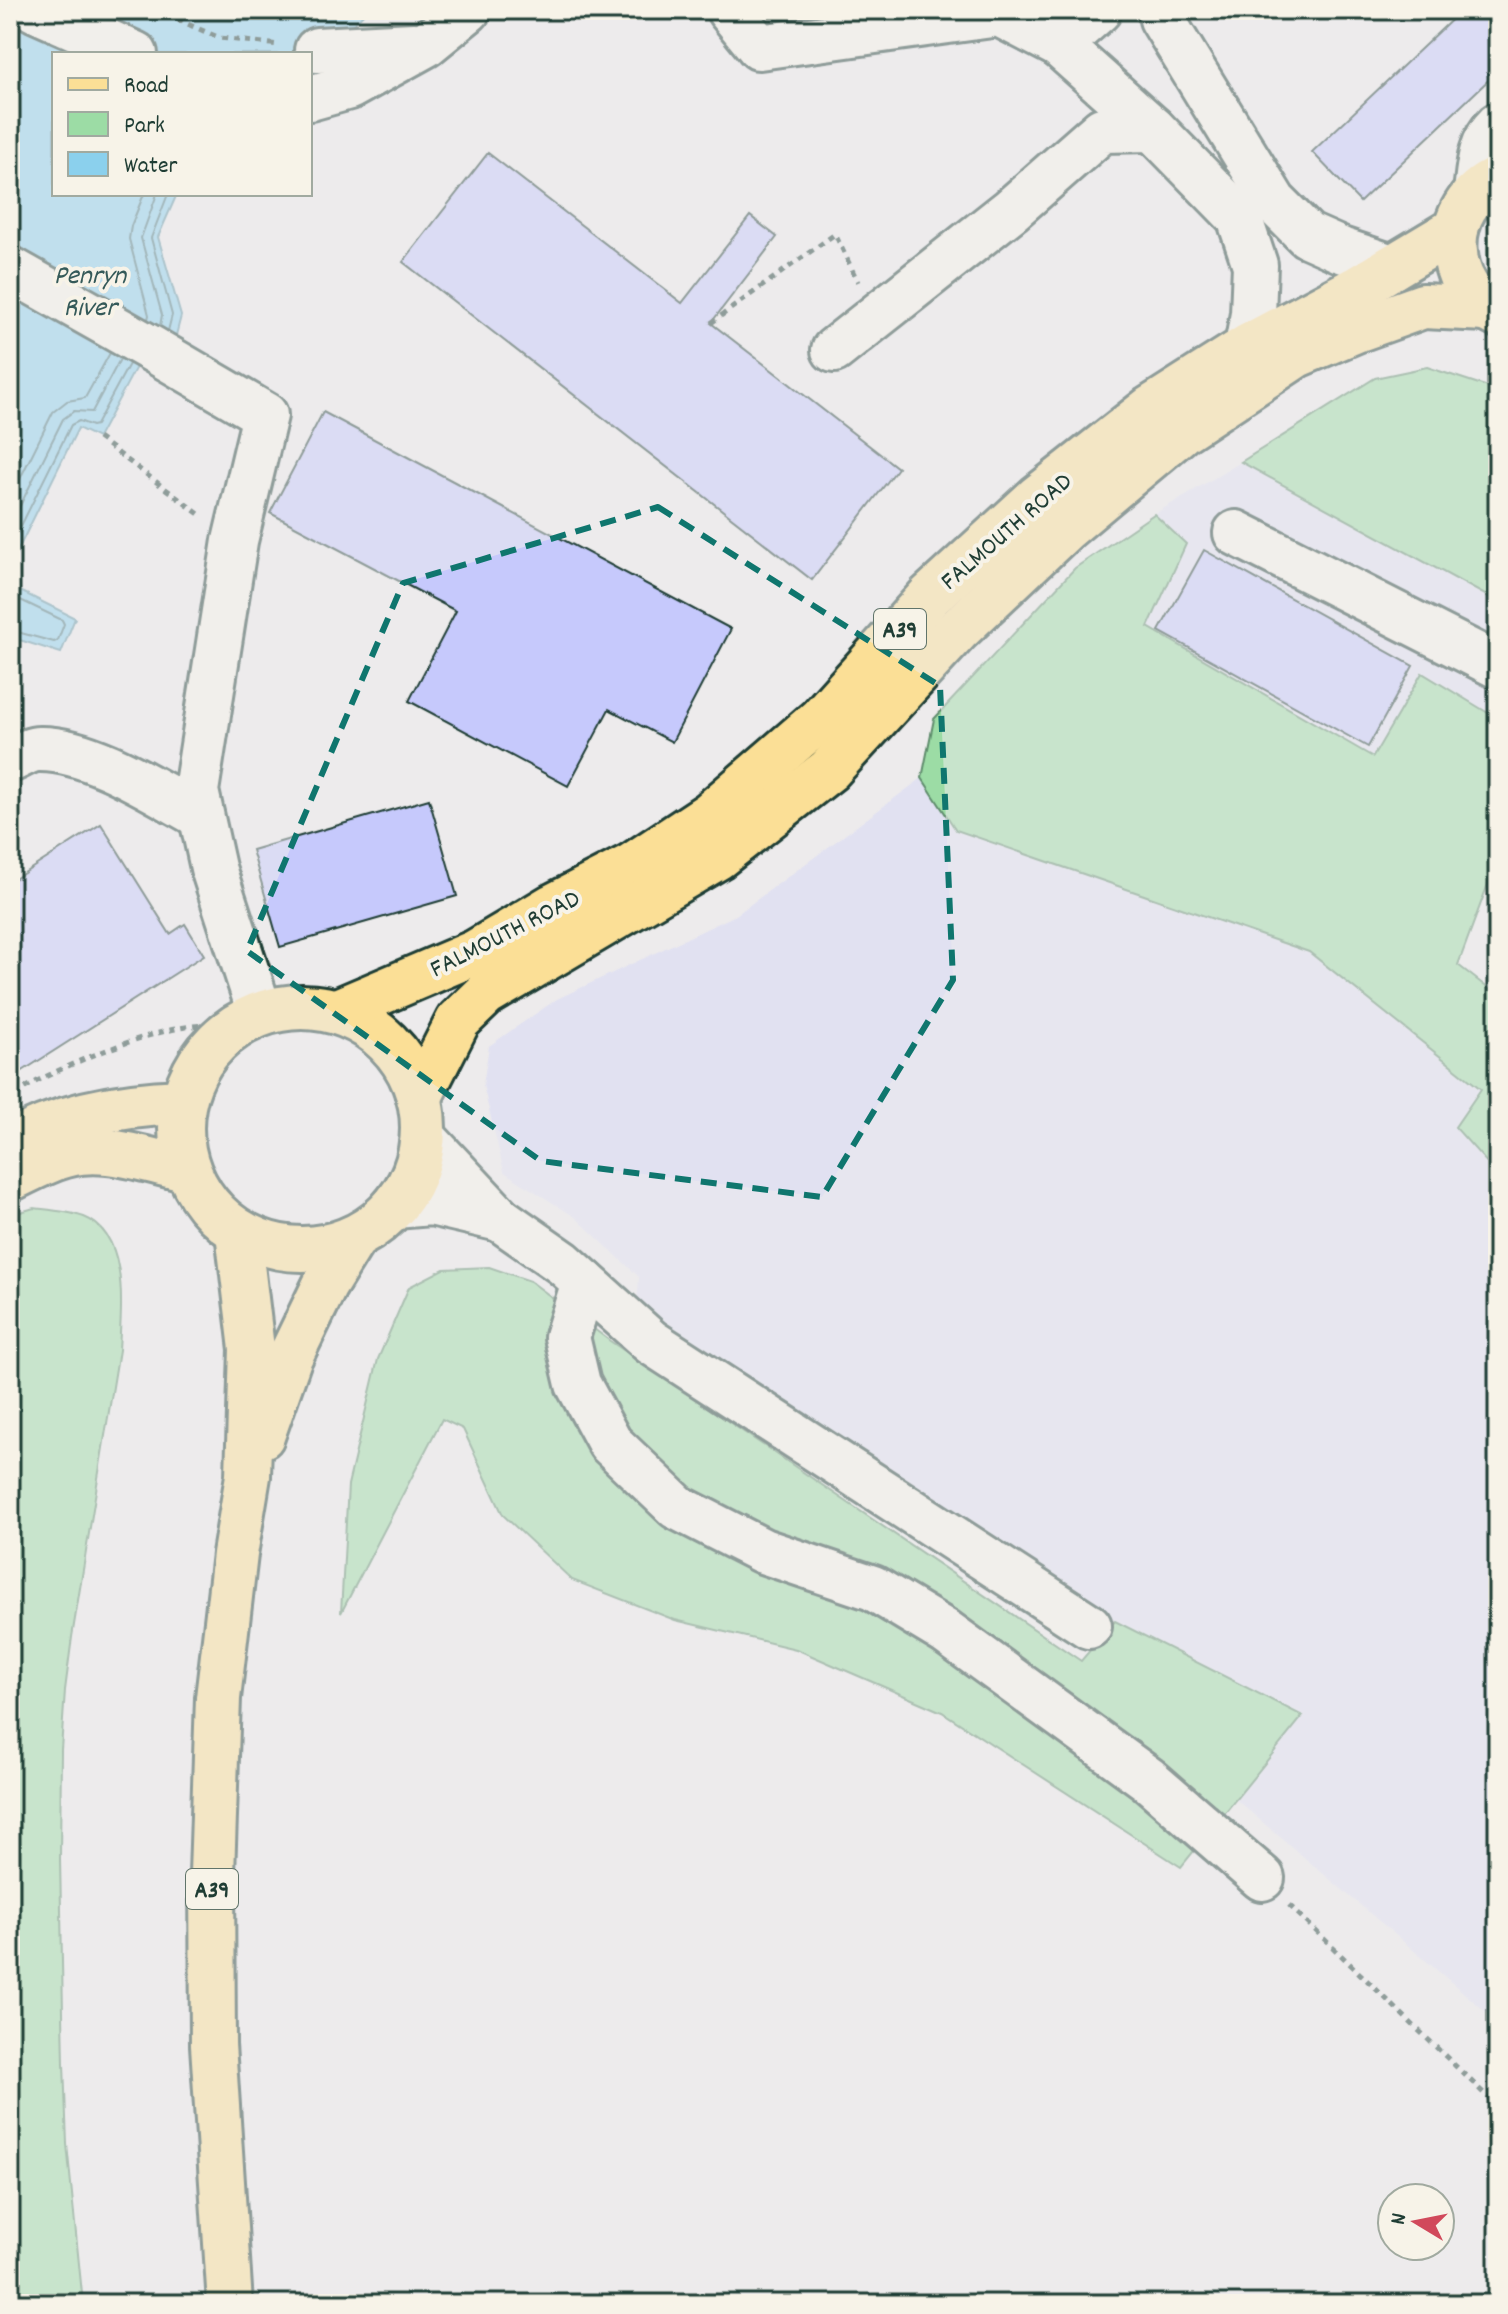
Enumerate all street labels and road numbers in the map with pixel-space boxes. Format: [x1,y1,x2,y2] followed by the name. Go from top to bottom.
[933,465,1081,600] street label: FALMOUTH ROAD
[874,609,926,649] road number: A39
[424,881,587,989] street label: FALMOUTH ROAD
[186,1869,238,1909] road number: A39

